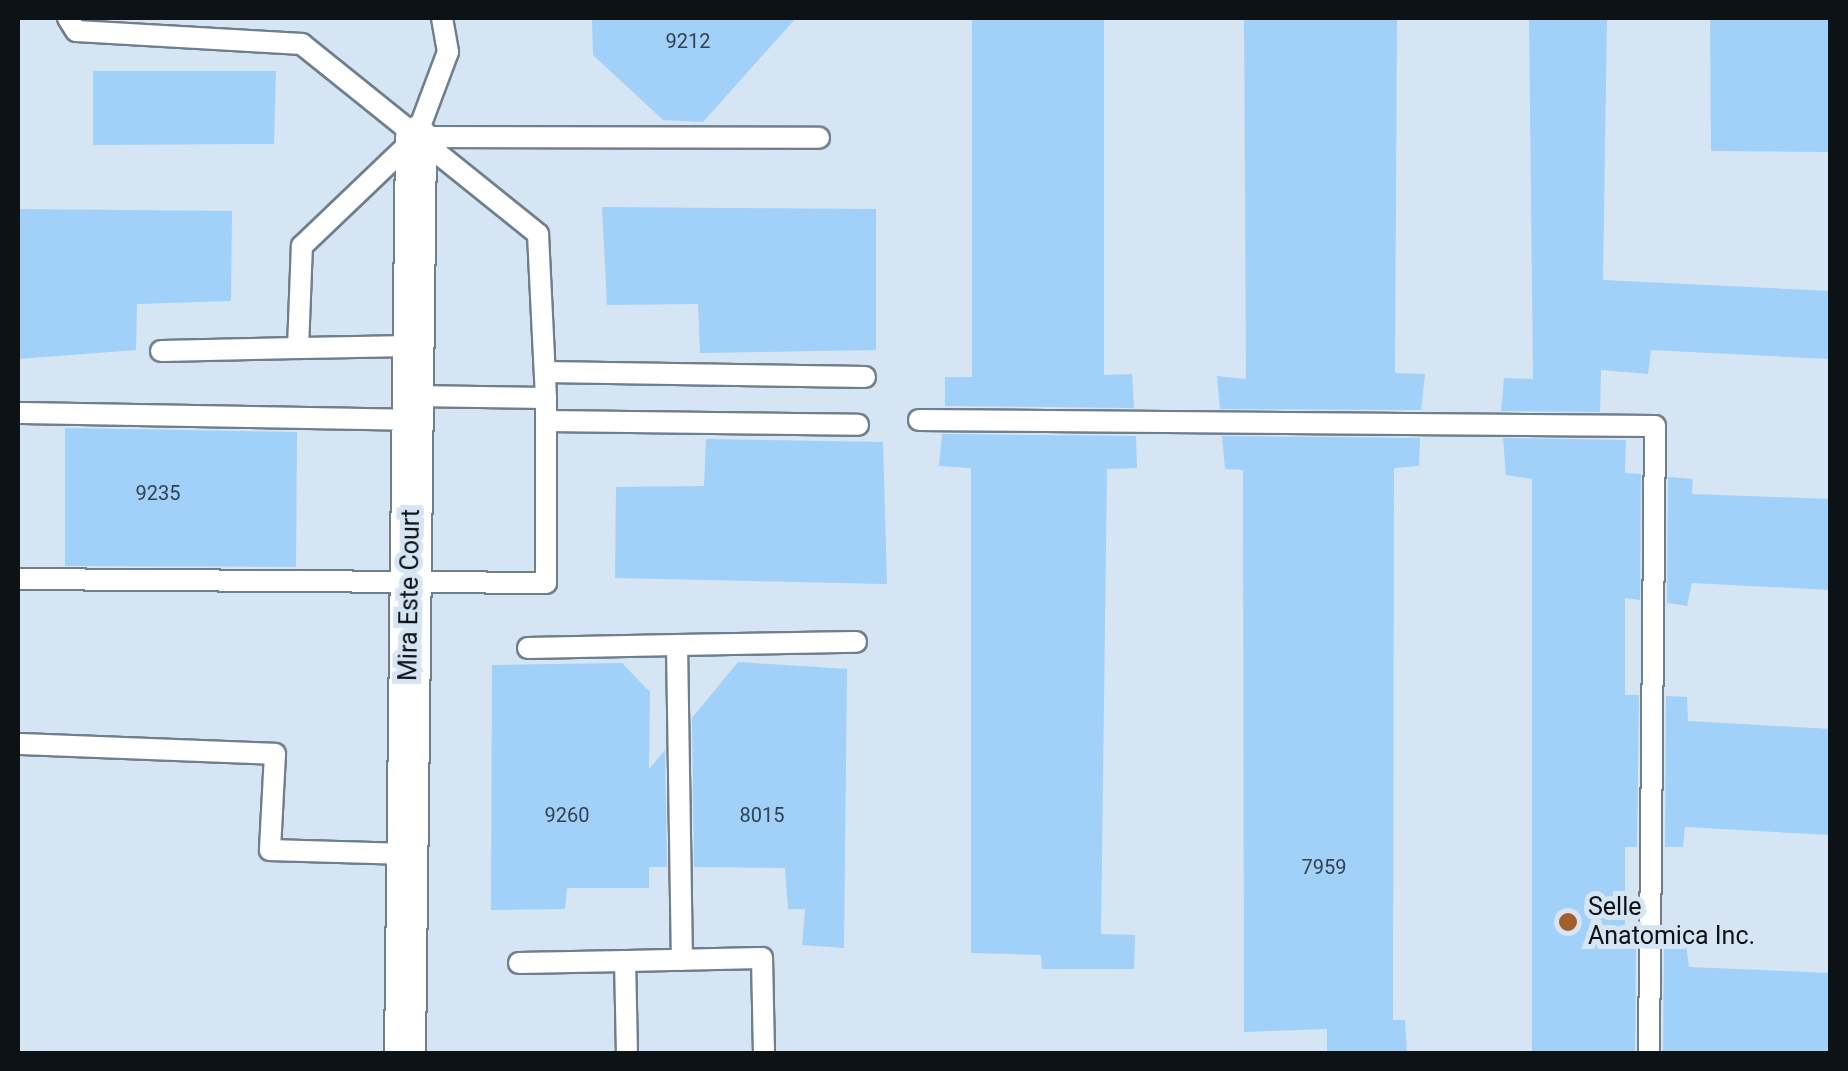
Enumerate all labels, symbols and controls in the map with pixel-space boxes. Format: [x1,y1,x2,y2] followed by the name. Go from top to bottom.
[666,29,710,53] house number: 9212
[136,481,180,505] house number: 9235
[394,509,426,681] street label: Mira Este Court
[545,803,589,827] house number: 9260
[740,803,784,827] house number: 8015
[1302,855,1346,879] house number: 7959
[1588,893,1755,952] place label: Selle Anatomica Inc.
[1557,911,1579,933] marker: Selle Anatomica Inc.

